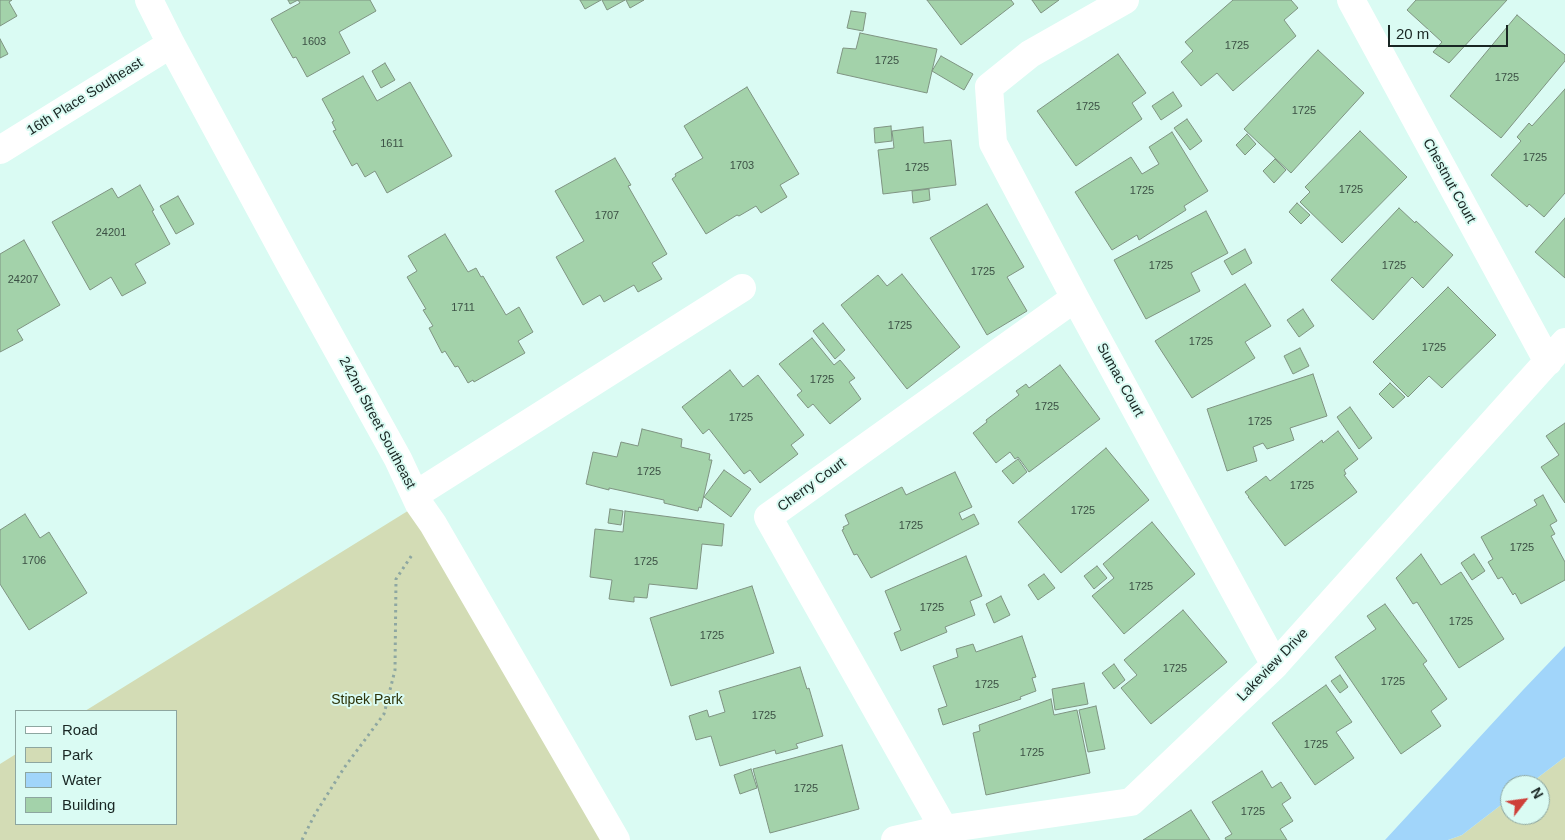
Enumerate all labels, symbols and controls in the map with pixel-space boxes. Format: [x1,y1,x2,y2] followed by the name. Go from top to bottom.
[1390,15,1510,47] scale bar
[1396,25,1429,42] text: 20 m
[302,35,326,49] house number: 1603
[1225,39,1249,53] house number: 1725
[875,54,899,68] house number: 1725
[24,55,146,139] street label: 16th Place Southeast
[1495,71,1519,85] house number: 1725
[1076,100,1100,114] house number: 1725
[1292,104,1316,118] house number: 1725
[1419,136,1479,226] street label: Chestnut Court
[380,137,404,151] house number: 1611
[1523,151,1547,165] house number: 1725
[730,159,754,173] house number: 1703
[905,161,929,175] house number: 1725
[1339,183,1363,197] house number: 1725
[1130,184,1154,198] house number: 1725
[595,209,619,223] house number: 1707
[96,226,126,240] house number: 24201
[1149,259,1173,273] house number: 1725
[1382,259,1406,273] house number: 1725
[971,265,995,279] house number: 1725
[8,273,38,287] house number: 24207
[451,301,475,315] house number: 1711
[888,319,912,333] house number: 1725
[1189,335,1213,349] house number: 1725
[1093,340,1147,420] street label: Sumac Court
[1422,341,1446,355] house number: 1725
[335,354,419,492] street label: 242nd Street Southeast
[810,373,834,387] house number: 1725
[1035,400,1059,414] house number: 1725
[729,411,753,425] house number: 1725
[1248,415,1272,429] house number: 1725
[775,455,849,515] street label: Cherry Court
[637,465,661,479] house number: 1725
[1290,479,1314,493] house number: 1725
[1071,504,1095,518] house number: 1725
[899,519,923,533] house number: 1725
[1510,541,1534,555] house number: 1725
[22,554,46,568] house number: 1706
[634,555,658,569] house number: 1725
[1129,580,1153,594] house number: 1725
[920,601,944,615] house number: 1725
[1449,615,1473,629] house number: 1725
[1234,625,1312,705] street label: Lakeview Drive
[700,629,724,643] house number: 1725
[1163,662,1187,676] house number: 1725
[1381,675,1405,689] house number: 1725
[975,678,999,692] house number: 1725
[331,692,403,708] park label: Stipek Park
[752,709,776,723] house number: 1725
[15,710,178,825] legend
[62,721,98,738] text: Road
[1304,738,1328,752] house number: 1725
[62,746,93,763] text: Park
[1020,746,1044,760] house number: 1725
[62,771,101,788] text: Water
[1500,775,1550,825] north arrow
[794,782,818,796] house number: 1725
[1528,785,1547,801] text: N
[62,796,115,813] text: Building
[1241,805,1265,819] house number: 1725

